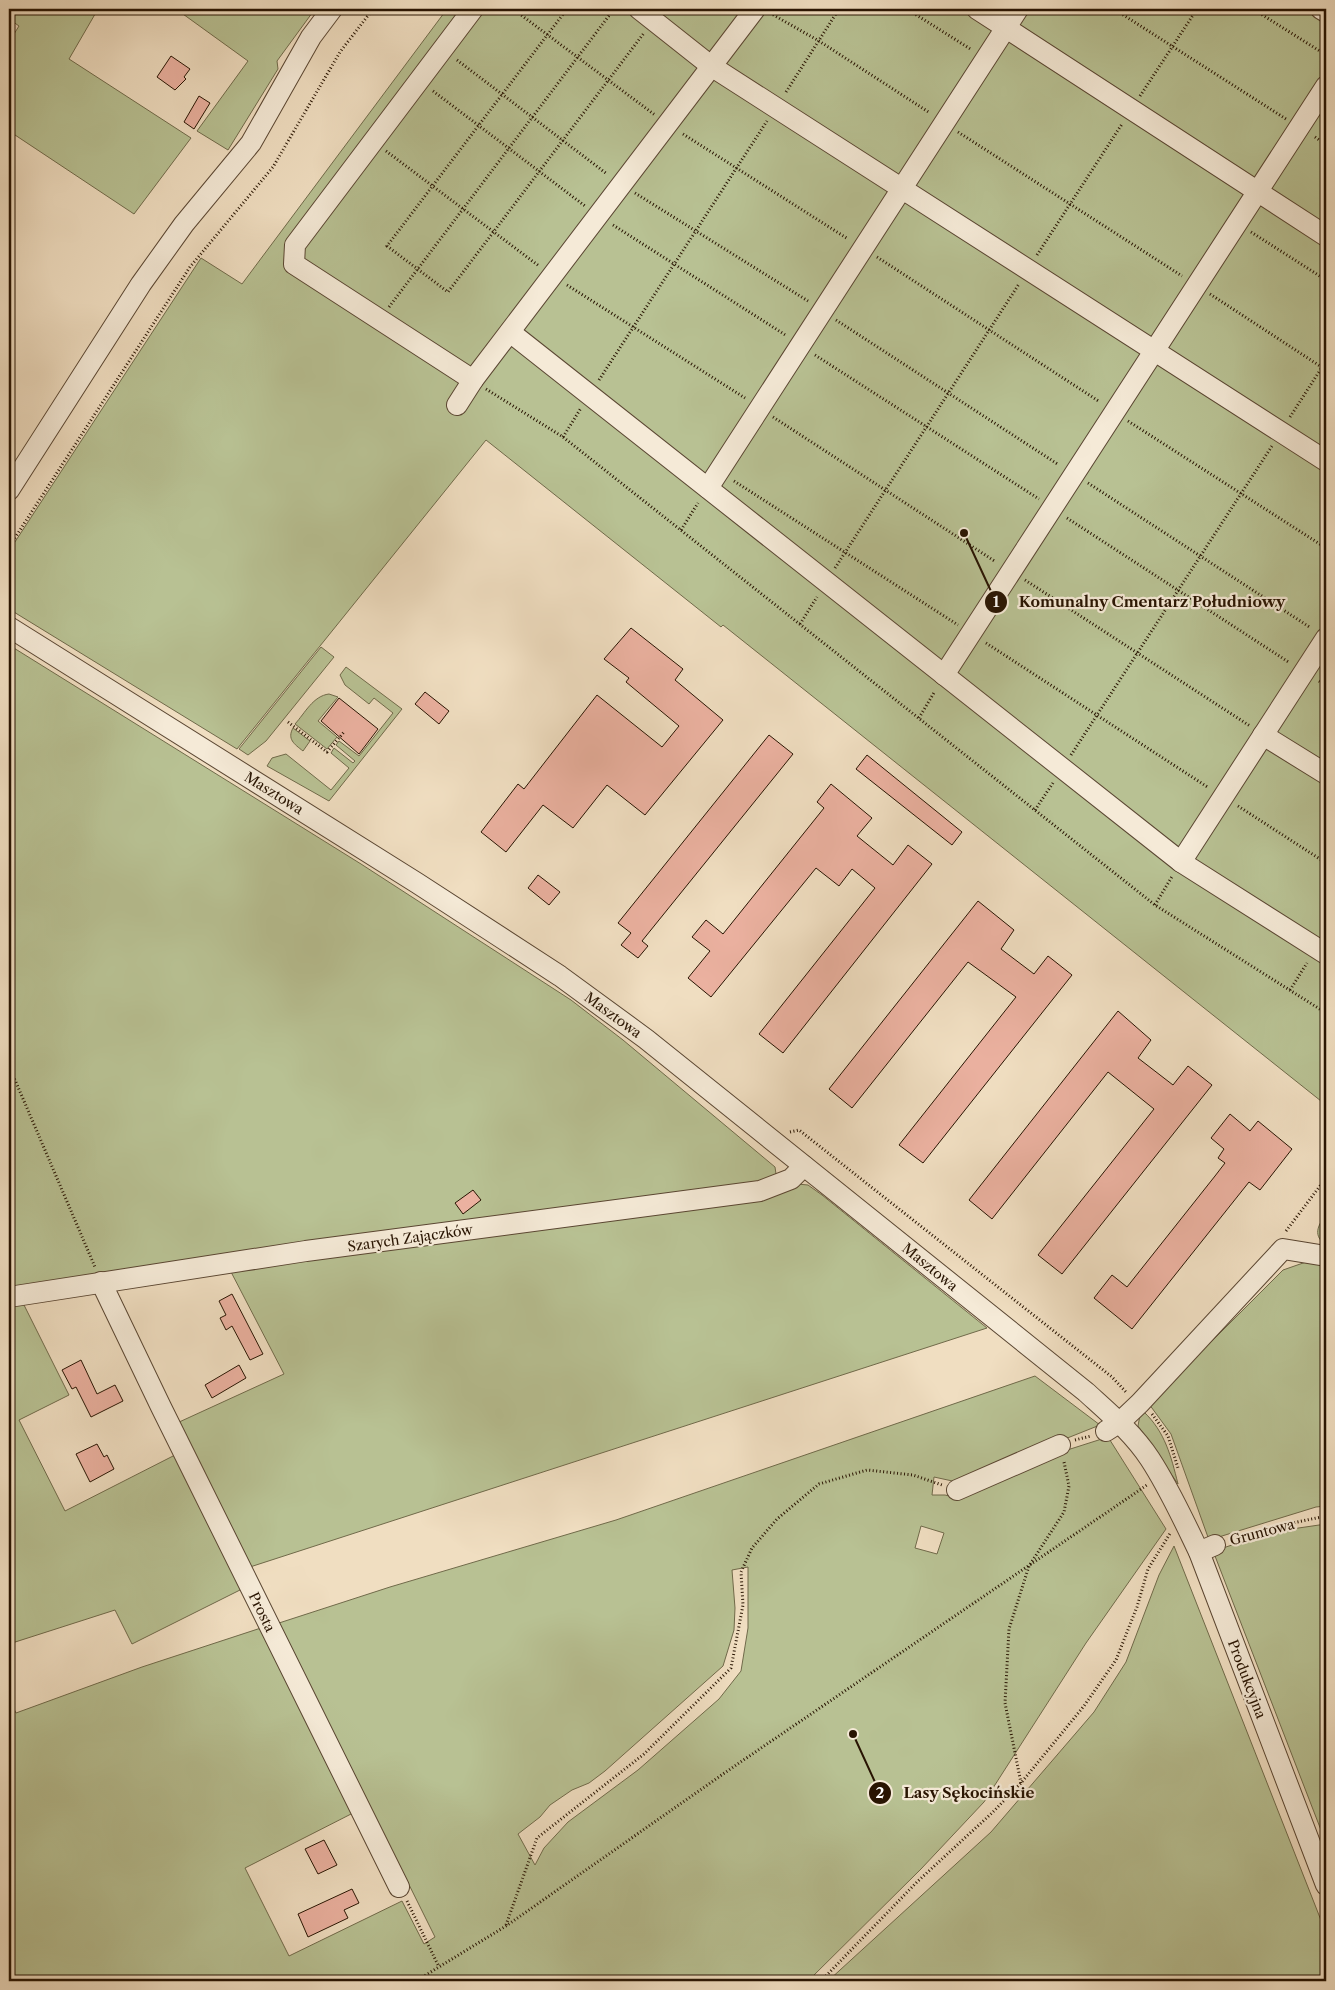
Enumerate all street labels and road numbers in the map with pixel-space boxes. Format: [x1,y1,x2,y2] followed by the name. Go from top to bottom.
[241,768,307,819] street label: Masztowa
[581,988,646,1042] street label: Masztowa
[346,1220,474,1256] street label: Szarych Zajączków
[899,1239,962,1295] street label: Masztowa
[1228,1515,1297,1549] street label: Gruntowa
[245,1589,280,1635] street label: Prosta
[1224,1637,1271,1722] street label: Produkcyjna

